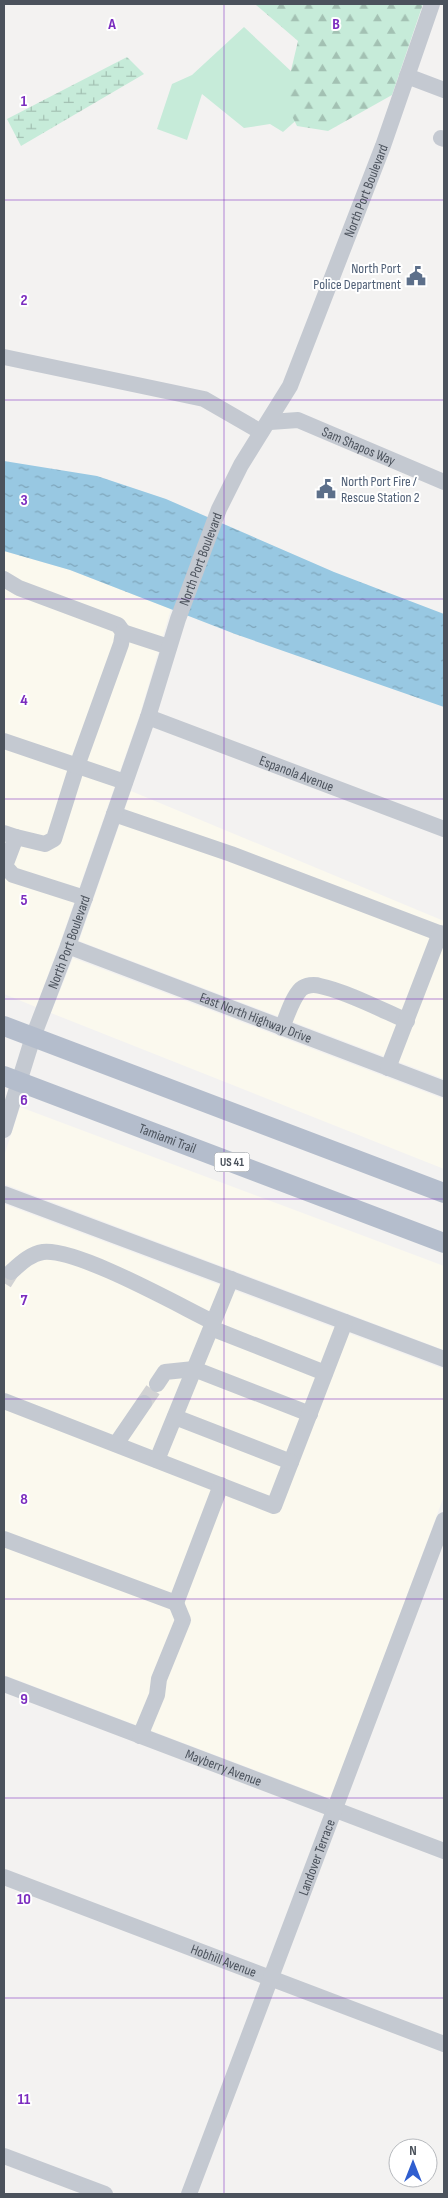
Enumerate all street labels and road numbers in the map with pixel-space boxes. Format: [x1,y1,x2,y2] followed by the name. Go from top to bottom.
[340,142,392,240] street label: North Port Boulevard
[319,423,398,470] street label: Sam Shapos Way
[176,510,226,608] street label: North Port Boulevard
[257,752,336,796] street label: Espanola Avenue
[44,893,94,991] street label: North Port Boulevard
[197,989,314,1047] street label: East North Highway Drive
[136,1120,199,1157] street label: Tamiami Trail
[214,1152,250,1172] road number: US 41
[183,1746,264,1790] street label: Mayberry Avenue
[295,1817,339,1898] street label: Landover Terrace
[188,1941,259,1981] street label: Hobhill Avenue

